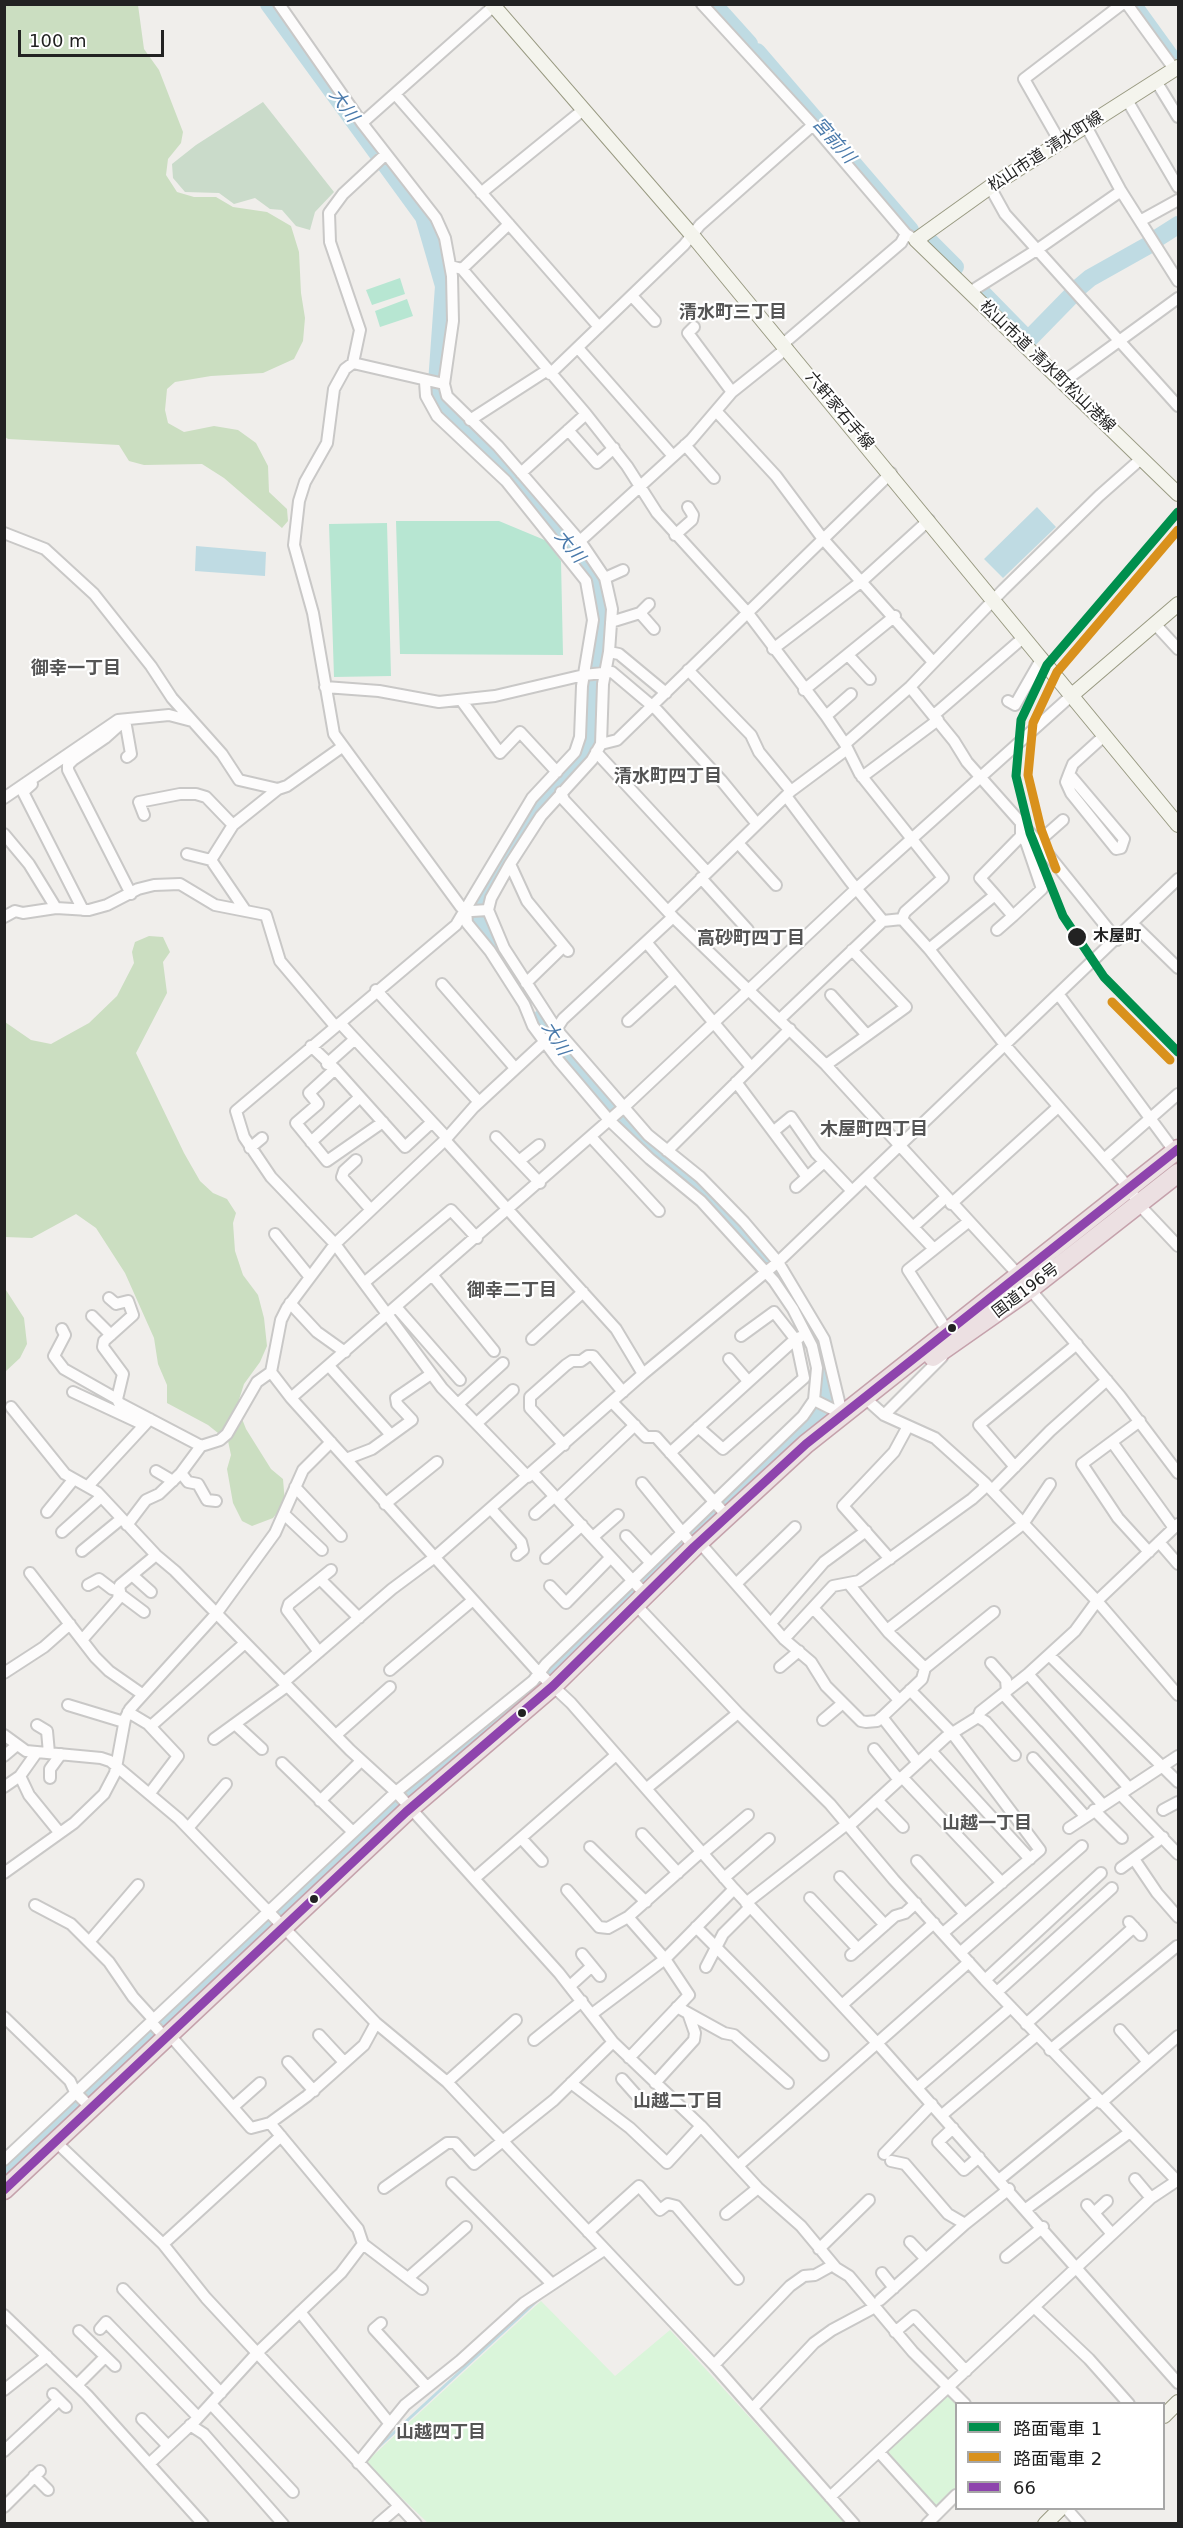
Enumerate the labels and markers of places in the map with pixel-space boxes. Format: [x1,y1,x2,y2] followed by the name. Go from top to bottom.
[1066,926,1088,948] marker: 木屋町
[1093,927,1141,947] place label: 木屋町
[946,1322,958,1334] unlabelled marker
[516,1707,528,1719] unlabelled marker
[308,1893,320,1905] unlabelled marker

